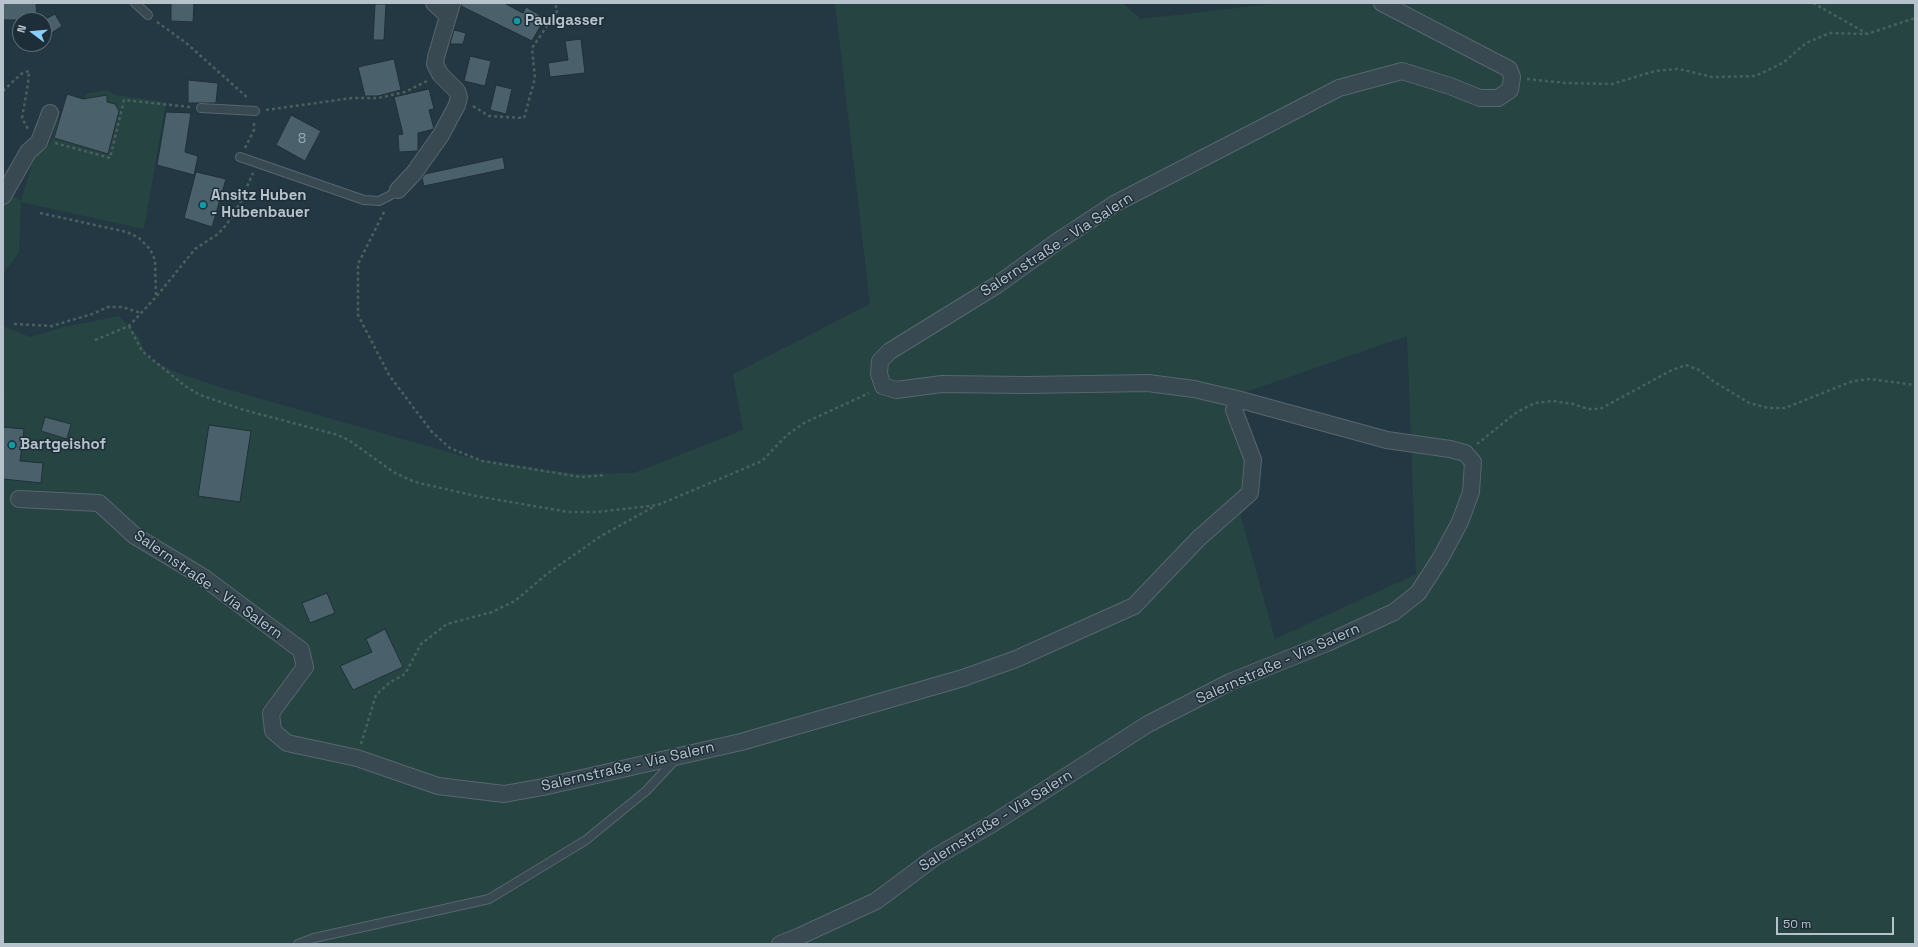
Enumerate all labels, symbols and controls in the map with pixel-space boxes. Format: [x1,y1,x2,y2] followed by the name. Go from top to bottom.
[12,12,52,52] north arrow
[525,12,604,30] place label: Paulgasser
[512,16,522,26] marker: Paulgasser
[14,23,29,34] text: N
[298,131,306,147] house number: 8
[211,187,310,222] place label: Ansitz Huben - Hubenbauer
[978,189,1136,301] street label: Salernstraße - Via Salern
[198,200,208,210] marker: Ansitz Huben - Hubenbauer
[20,436,106,454] place label: Bartgeishof
[7,440,17,450] marker: Bartgeishof
[130,527,286,643] street label: Salernstraße - Via Salern
[1193,620,1363,708] street label: Salernstraße - Via Salern
[540,738,716,796] street label: Salernstraße - Via Salern
[916,766,1076,876] street label: Salernstraße - Via Salern
[1778,909,1896,935] scale bar
[1783,916,1811,932] text: 50 m

